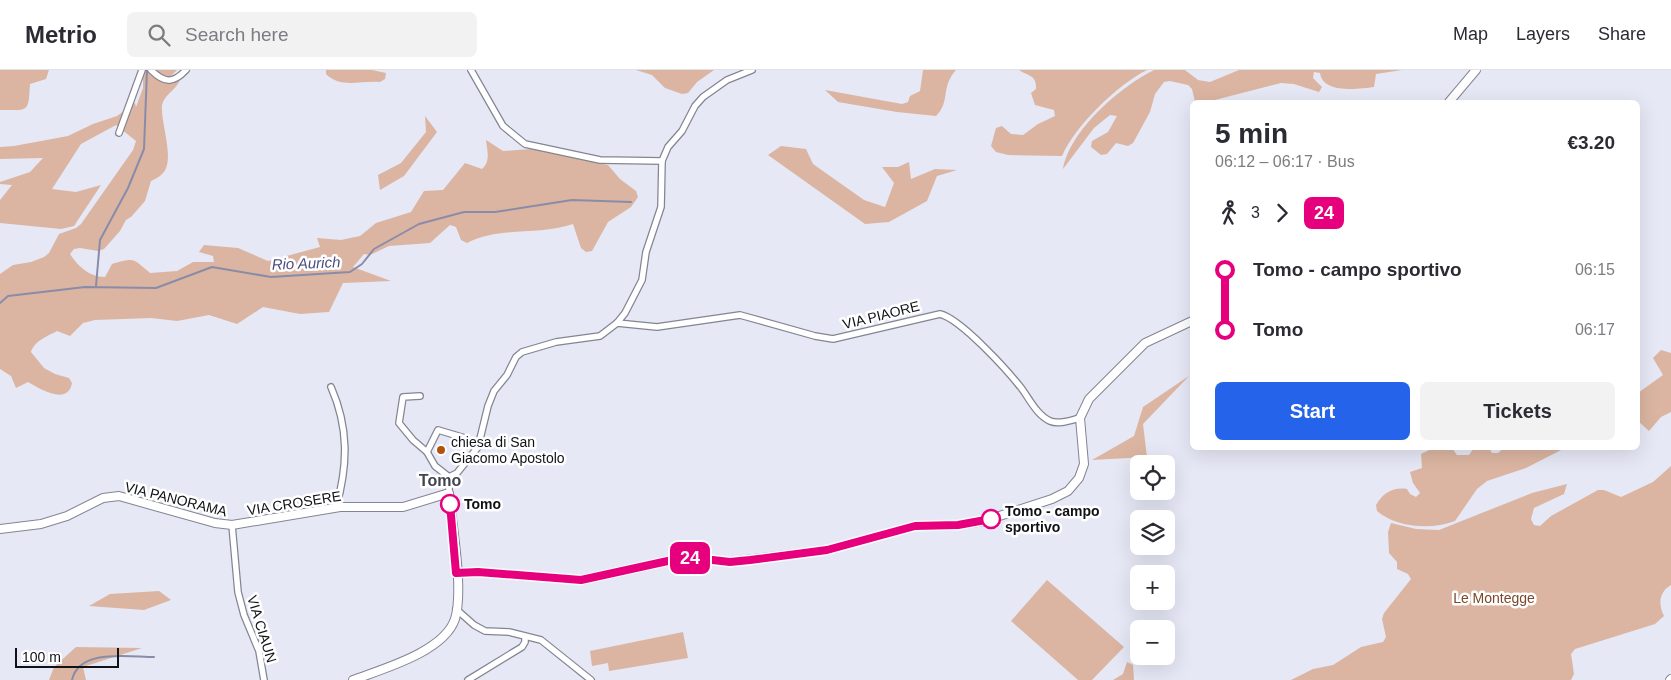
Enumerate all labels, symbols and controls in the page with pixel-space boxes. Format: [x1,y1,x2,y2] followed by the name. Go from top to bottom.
[127,12,477,57] search box
[25,21,97,48] text: Metrio
[145,21,173,49] icon: search
[185,24,289,45] text: Search here
[1453,24,1488,44] text: Map
[1516,24,1570,44] text: Layers
[1598,24,1646,44] text: Share
[1215,118,1288,149] text: 5 min
[1567,132,1615,153] text: €3.20
[1215,153,1355,170] text: 06:12 – 06:17 · Bus
[1215,199,1243,227] icon: walk
[1268,199,1296,227] icon: forward
[1314,203,1334,223] text: 24
[1251,204,1260,221] text: 3
[271,253,341,273] water label: Rio Aurich
[1253,259,1462,280] text: Tomo - campo sportivo
[1575,261,1615,278] text: 06:15
[841,298,921,332] street label: VIA PIAORE
[1253,319,1303,340] text: Tomo
[1575,321,1615,338] text: 06:17
[1215,382,1410,440] button: Start
[1420,382,1615,440] button: Tickets
[451,434,565,466] place label: chiesa di San Giacomo Apostolo
[435,444,447,456] marker: chiesa di San Giacomo Apostolo
[1130,455,1175,665] map controls
[1130,455,1175,500] button: locate
[419,472,461,489] district label: Tomo
[123,479,229,520] street label: VIA PANORAMA
[246,488,342,518] street label: VIA CROSERE
[440,494,460,514] marker: Tomo
[464,496,501,512] place label: Tomo
[1005,503,1100,535] place label: Tomo - campo sportivo
[981,509,1001,529] marker: Tomo - campo sportivo
[1130,510,1175,555] button: layers
[668,542,712,574] line badge: 24
[680,548,700,568] text: 24
[1130,565,1175,610] button: +
[1453,590,1535,606] park label: Le Montegge
[244,594,280,664] street label: VIA CIAUN
[1130,620,1175,665] button: −
[15,645,119,668] scale bar
[22,649,61,665] text: 100 m

